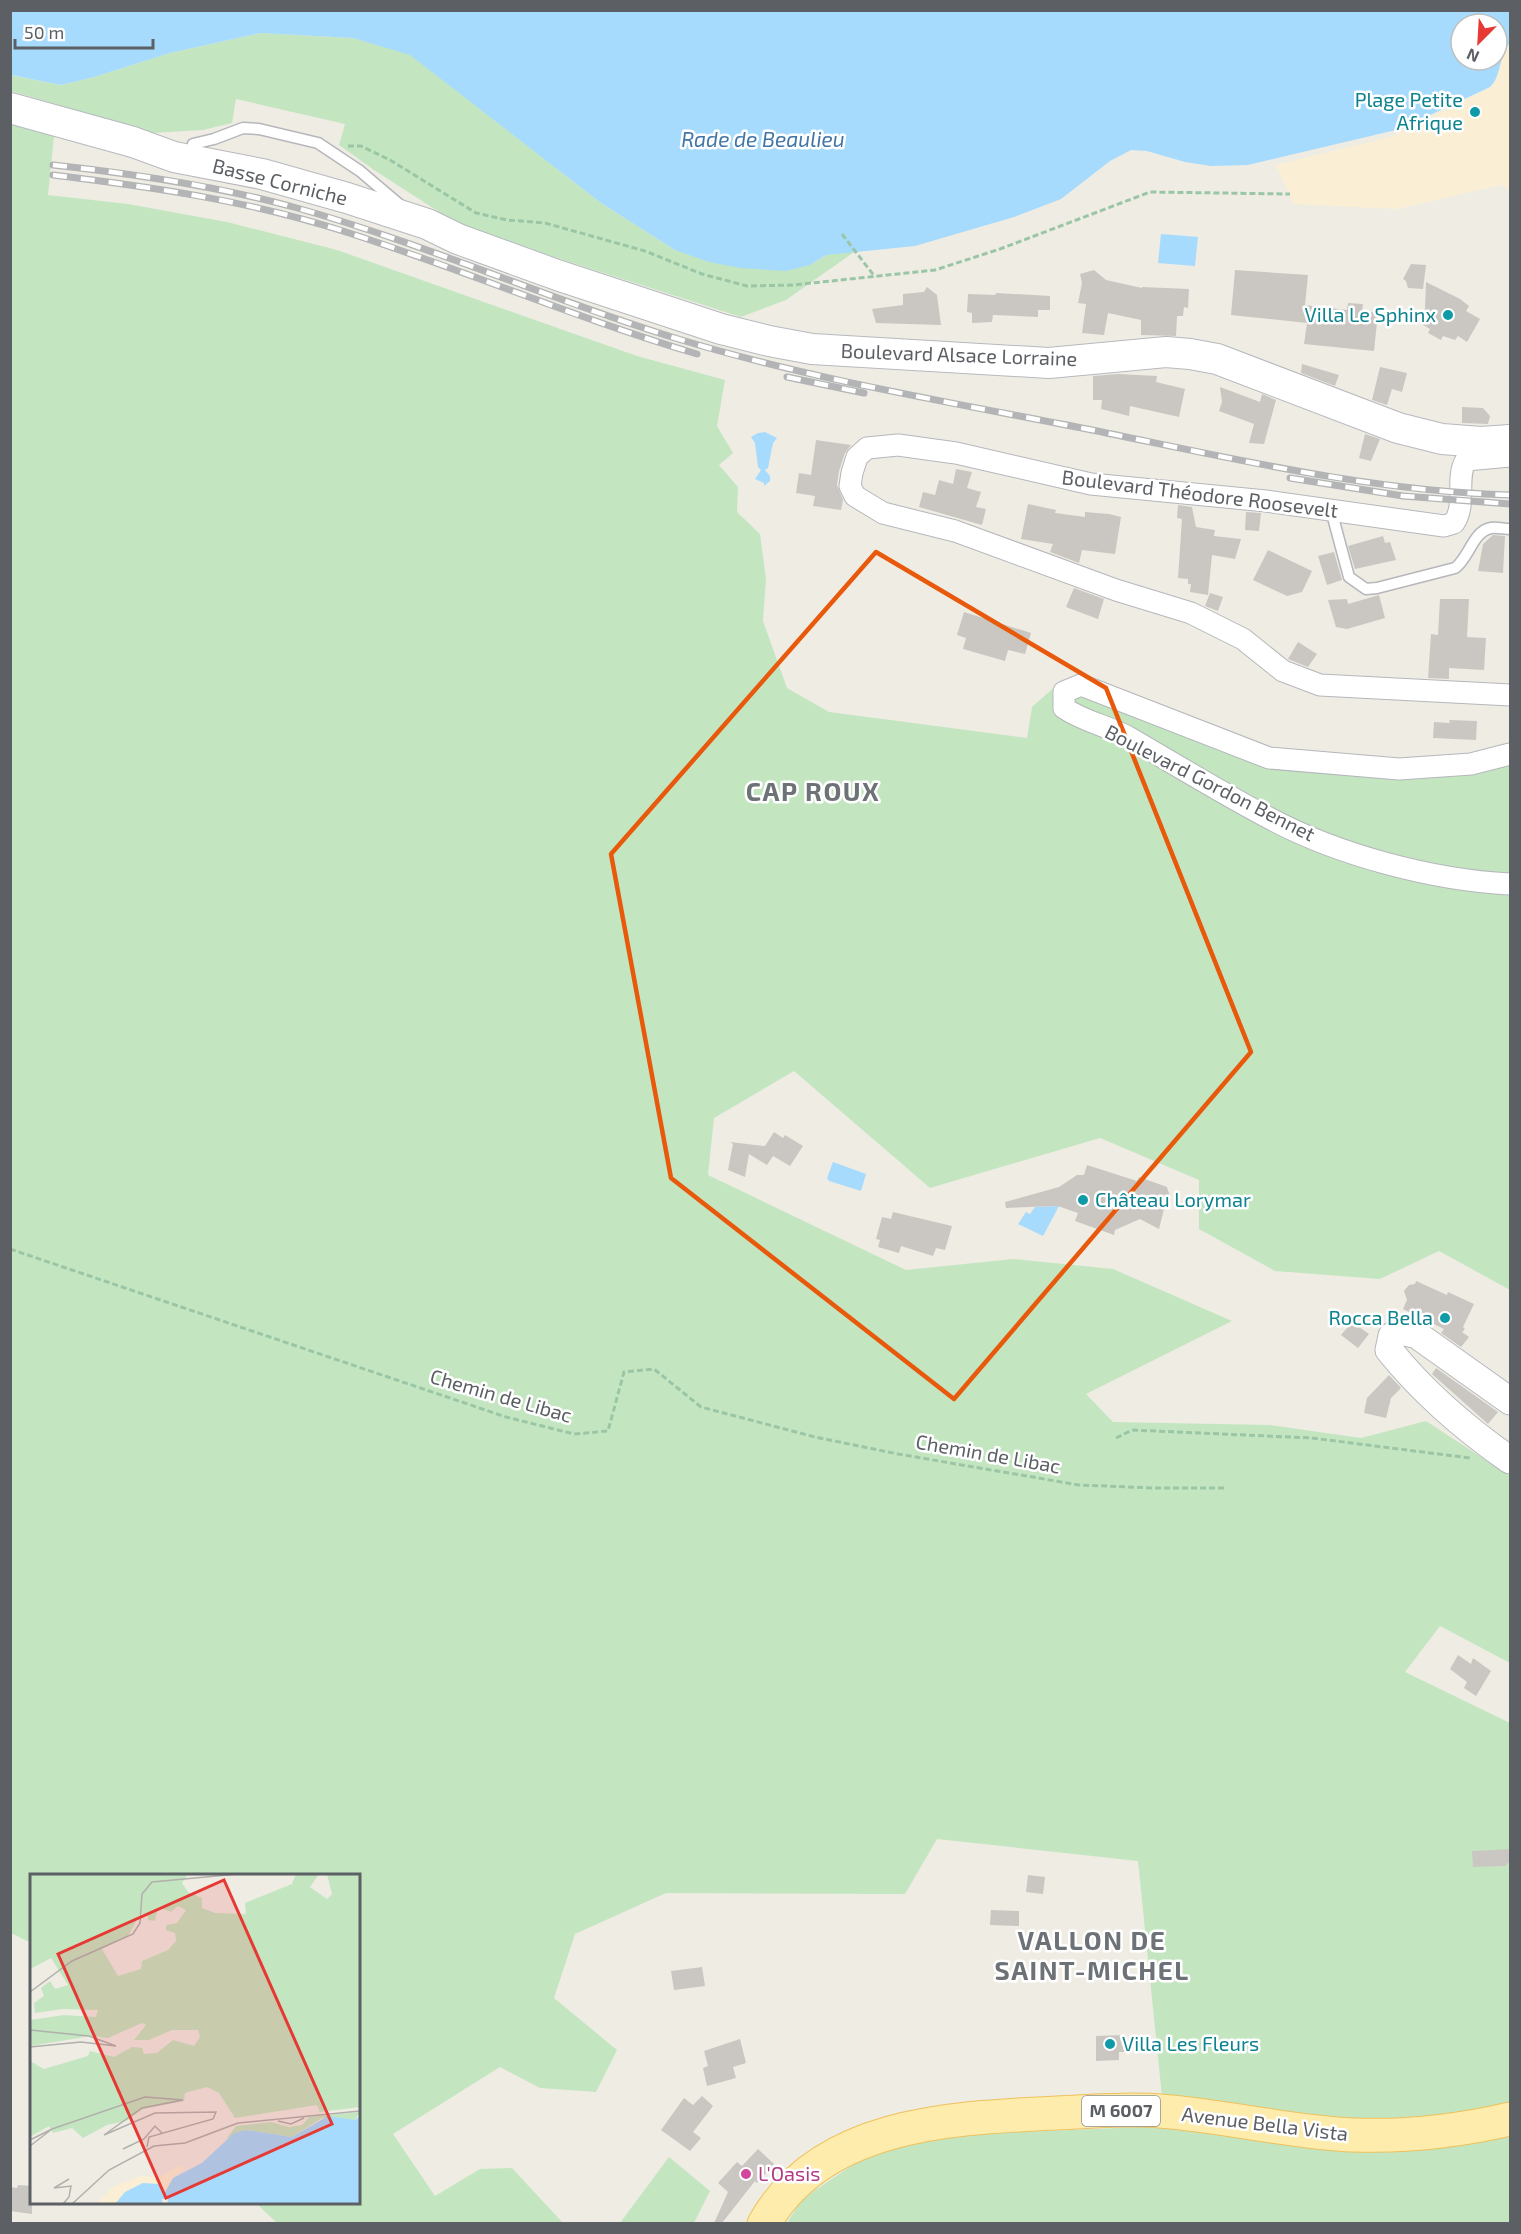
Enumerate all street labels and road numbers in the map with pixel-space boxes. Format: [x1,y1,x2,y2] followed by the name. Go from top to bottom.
[210,153,350,209] street label: Basse Corniche
[840,338,1078,370] street label: Boulevard Alsace Lorraine
[1061,464,1340,522] street label: Boulevard Théodore Roosevelt
[1101,719,1320,846] street label: Boulevard Gordon Bennet
[428,1363,575,1427] street label: Chemin de Libac
[914,1428,1063,1478] street label: Chemin de Libac
[1082,2096,1160,2126] road number: M 6007
[1181,2101,1350,2145] street label: Avenue Bella Vista

